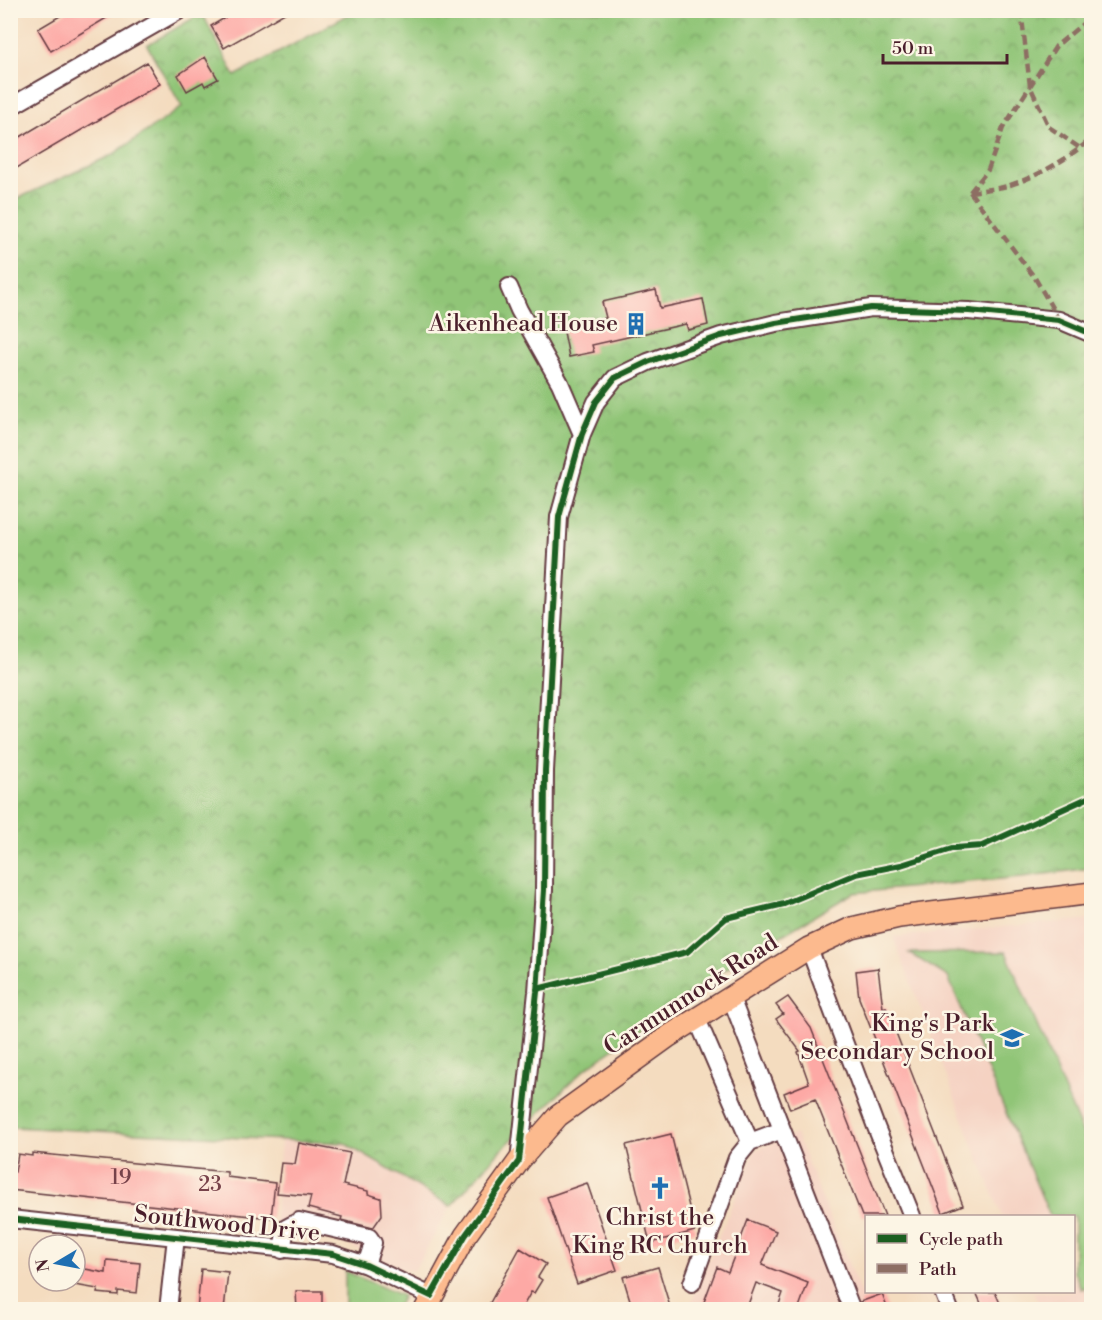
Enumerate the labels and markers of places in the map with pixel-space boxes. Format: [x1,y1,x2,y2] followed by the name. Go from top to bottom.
[428,309,618,339] place label: Aikenhead House
[623,311,649,337] building icon: Aikenhead House
[800,1009,995,1067] place label: King's Park Secondary School
[999,1025,1025,1051] school or university icon: King's Park Secondary School
[647,1175,673,1201] church icon: Christ the King RC Church
[572,1203,748,1261] place label: Christ the King RC Church

